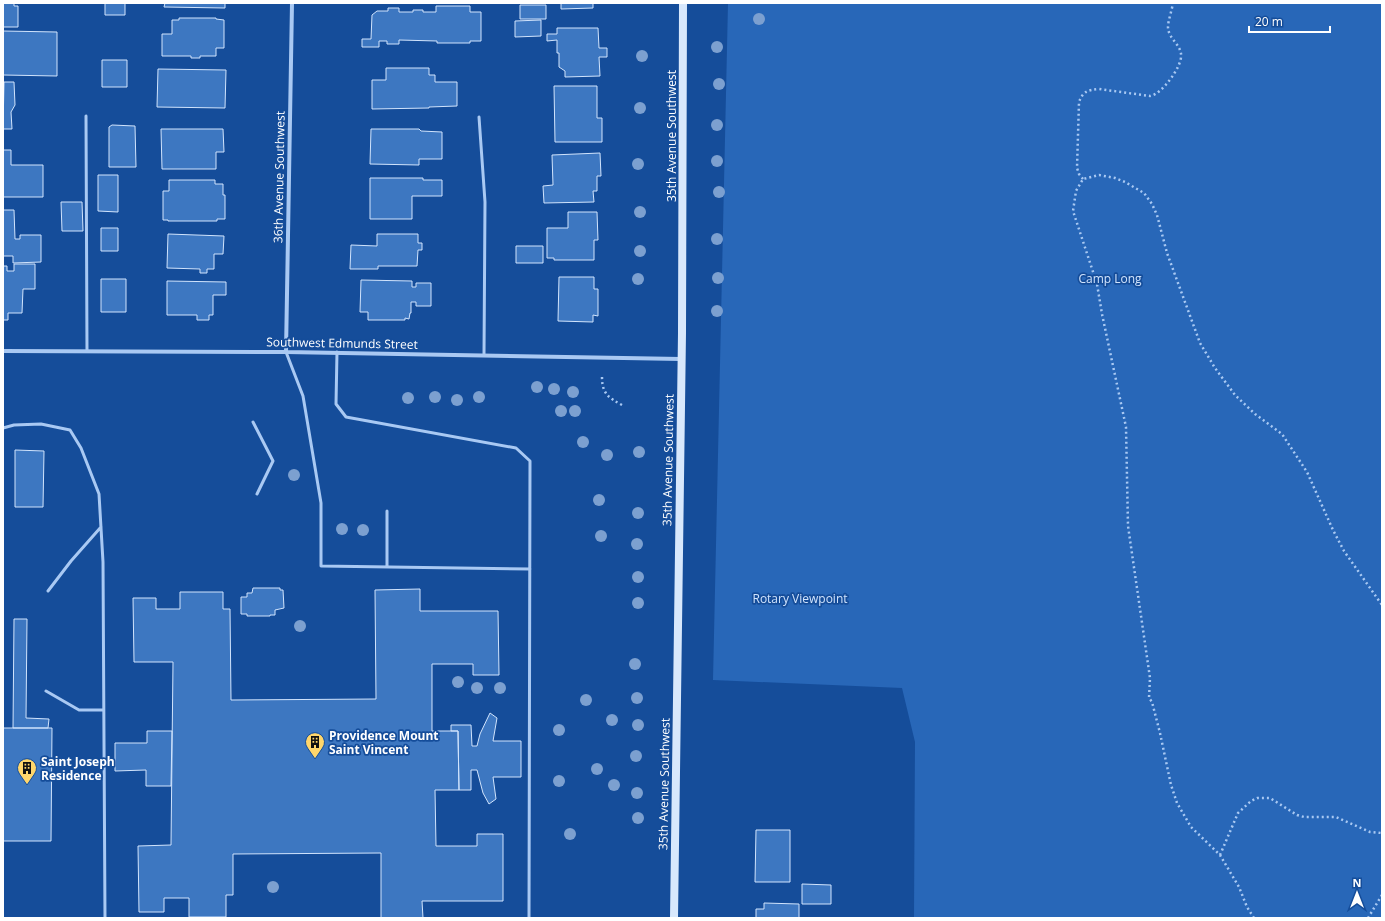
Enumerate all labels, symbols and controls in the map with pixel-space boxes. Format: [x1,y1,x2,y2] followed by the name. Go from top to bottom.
[1249,8,1330,34] scale bar
[1255,13,1283,30] text: 20 m
[663,70,680,202] street label: 35th Avenue Southwest
[269,111,289,243] street label: 36th Avenue Southwest
[1078,270,1142,287] park label: Camp Long
[266,333,418,353] street label: Southwest Edmunds Street
[658,394,678,526] street label: 35th Avenue Southwest
[752,590,848,607] park label: Rotary Viewpoint
[654,718,674,850] street label: 35th Avenue Southwest
[329,727,439,758] place label: Providence Mount Saint Vincent
[304,731,326,759] building icon: Providence Mount Saint Vincent
[41,753,115,784] place label: Saint Joseph Residence
[16,757,38,785] building icon: Saint Joseph Residence
[1337,873,1377,913] north arrow
[1353,875,1361,890] text: N

